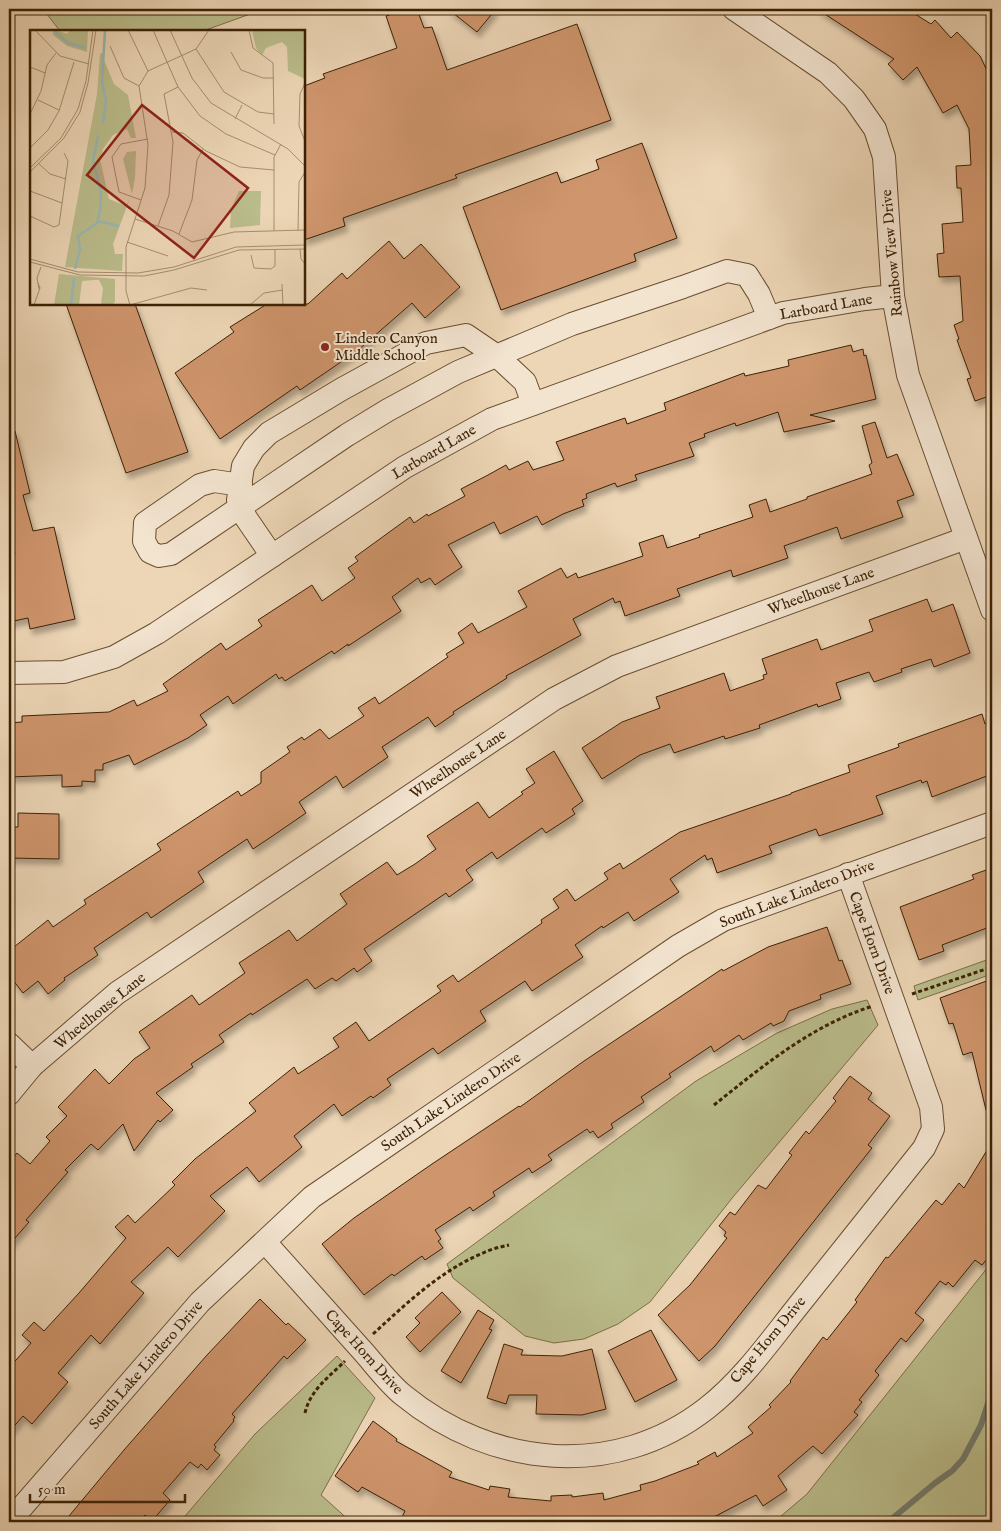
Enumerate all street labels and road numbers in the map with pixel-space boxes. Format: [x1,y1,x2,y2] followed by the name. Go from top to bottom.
[877,189,907,317] street label: Rainbow View Drive
[778,289,874,325] street label: Larboard Lane
[389,420,480,484] street label: Larboard Lane
[765,563,877,619] street label: Wheelhouse Lane
[406,725,510,803] street label: Wheelhouse Lane
[717,856,877,932] street label: South Lake Lindero Drive
[845,889,899,997] street label: Cape Horn Drive
[51,968,150,1054] street label: Wheelhouse Lane
[377,1048,525,1156] street label: South Lake Lindero Drive
[726,1292,810,1387] street label: Cape Horn Drive
[85,1297,207,1433] street label: South Lake Lindero Drive
[321,1306,407,1399] street label: Cape Horn Drive

